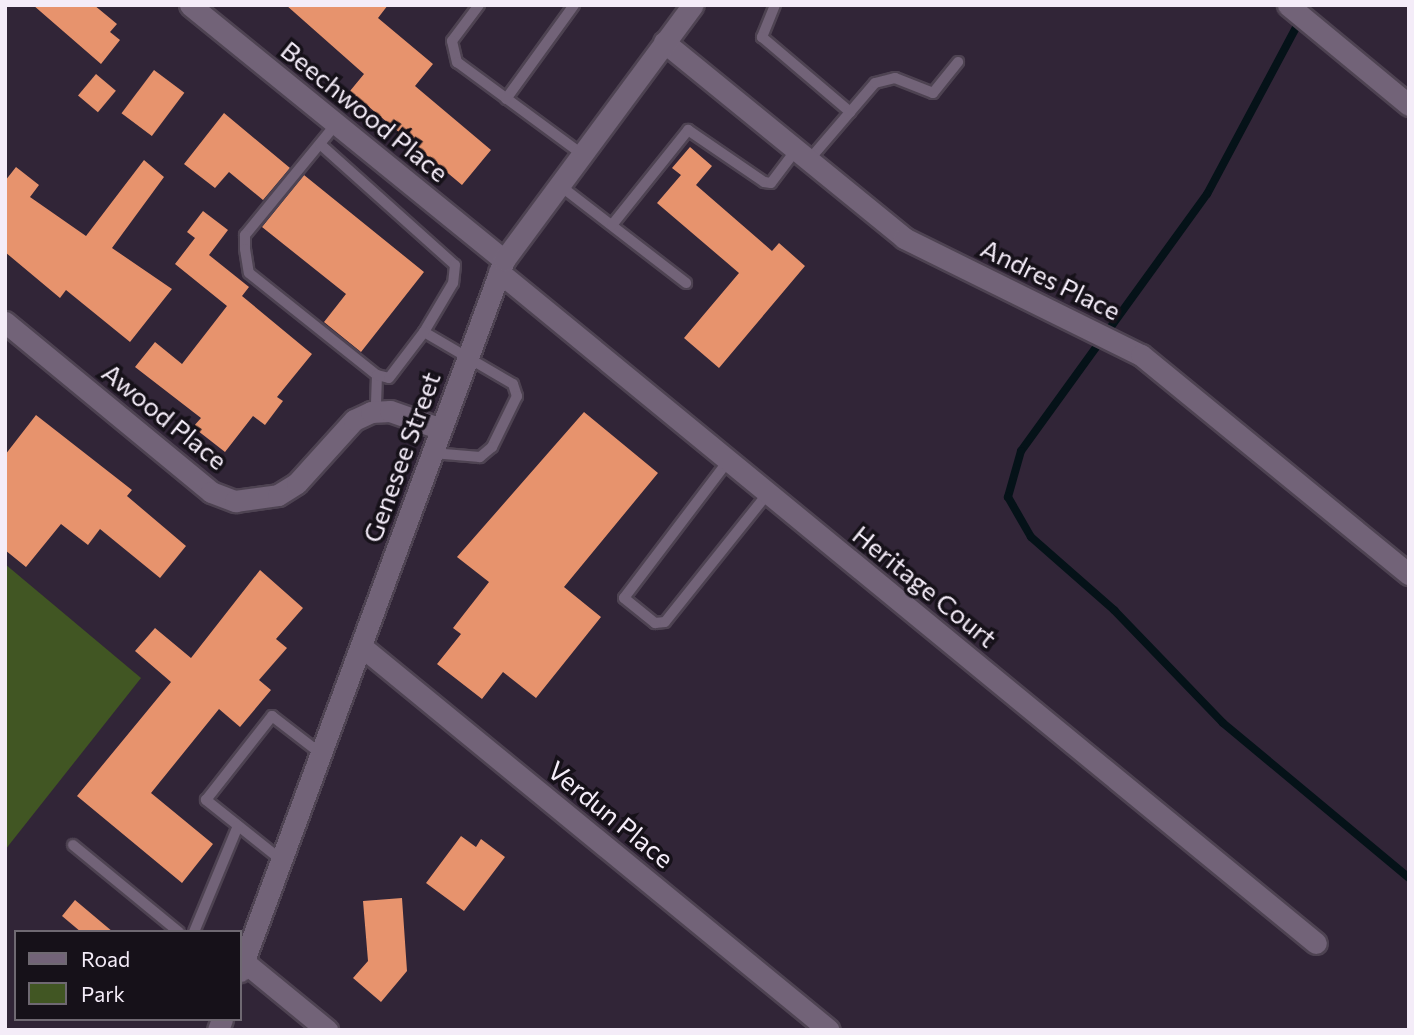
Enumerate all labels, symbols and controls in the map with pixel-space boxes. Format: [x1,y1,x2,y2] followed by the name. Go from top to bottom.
[275,34,455,188] street label: Beechwood Place
[976,232,1126,326] street label: Andres Place
[96,356,234,476] street label: Awood Place
[356,368,446,546] street label: Genesee Street
[847,519,1003,653] street label: Heritage Court
[542,754,680,874] street label: Verdun Place
[14,930,242,1021] legend
[81,946,130,971] text: Road
[81,981,125,1006] text: Park

